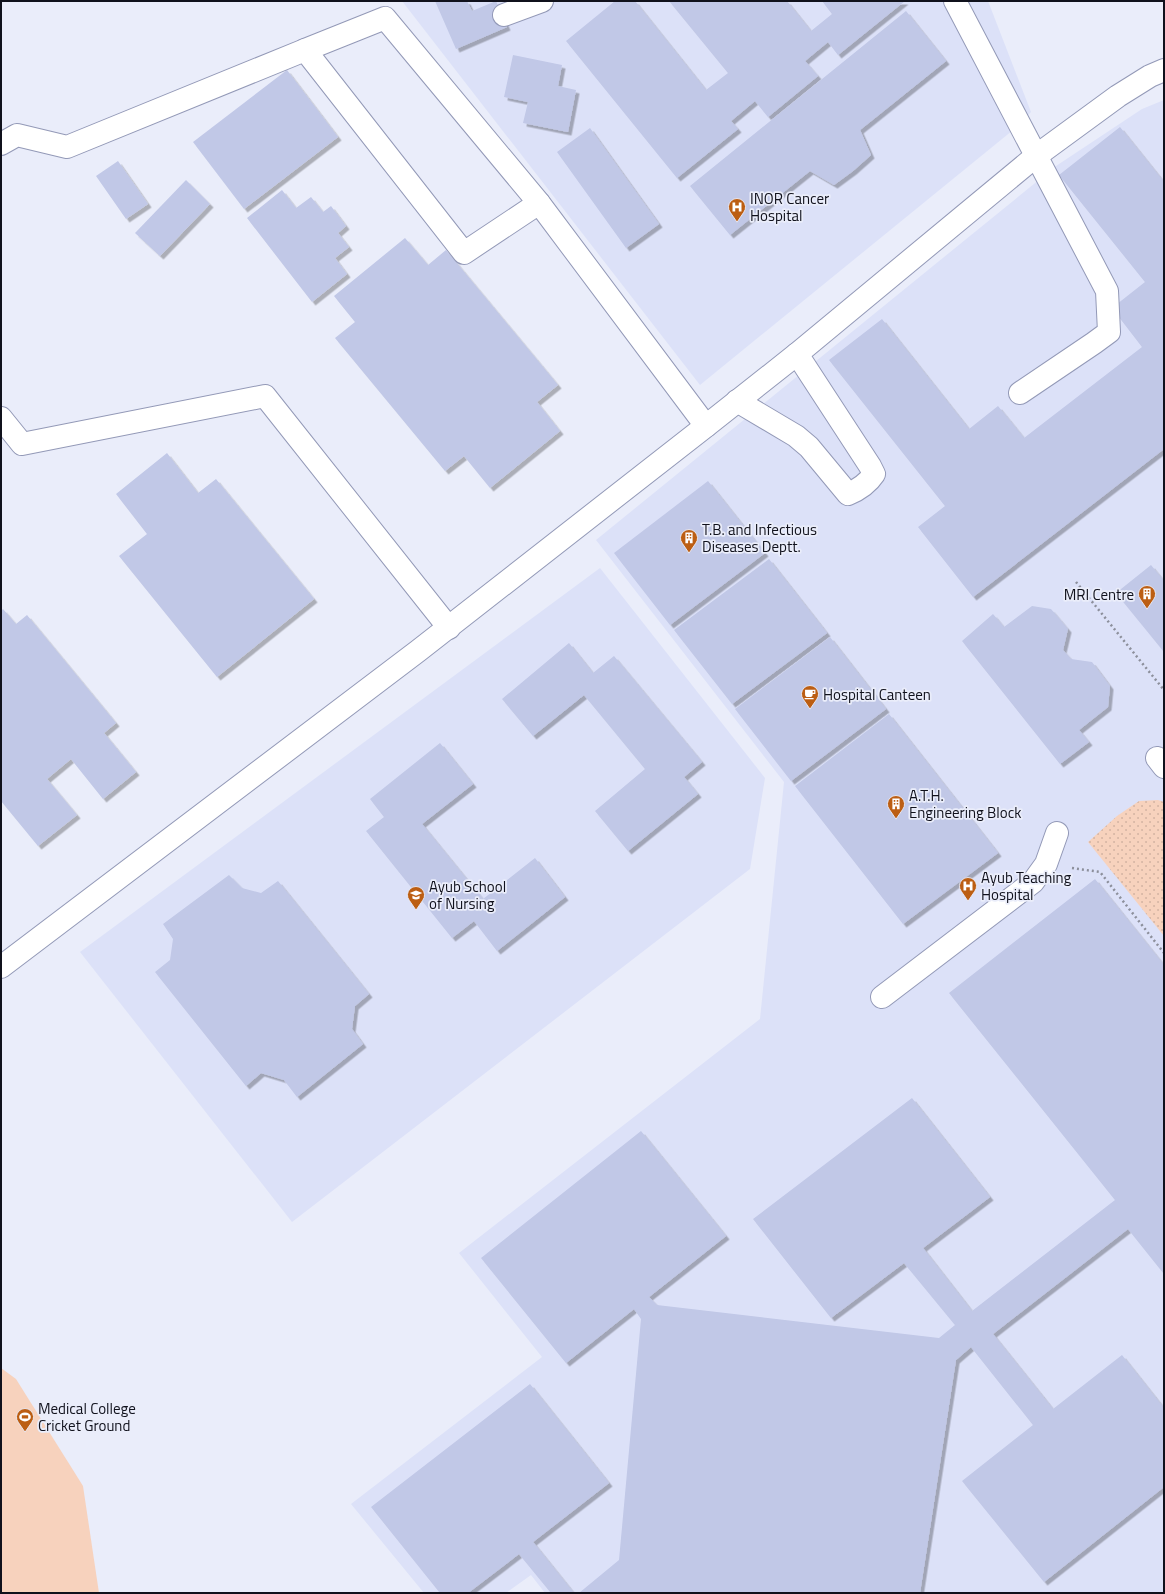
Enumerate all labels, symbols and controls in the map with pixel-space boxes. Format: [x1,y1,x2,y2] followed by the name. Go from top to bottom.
[750,187,829,227] place label: INOR Cancer Hospital
[727,197,747,222] hospital icon: INOR Cancer Hospital
[702,518,817,558] place label: T.B. and Infectious Diseases Deptt.
[679,528,699,553] building icon: T.B. and Infectious Diseases Deptt.
[1064,583,1134,606] place label: MRI Centre
[1137,584,1157,609] building icon: MRI Centre
[823,683,931,706] place label: Hospital Canteen
[800,684,820,709] cafe icon: Hospital Canteen
[909,784,1021,824] place label: A.T.H. Engineering Block
[886,794,906,819] building icon: A.T.H. Engineering Block
[981,866,1072,906] place label: Ayub Teaching Hospital
[429,875,506,915] place label: Ayub School of Nursing
[958,876,978,901] hospital icon: Ayub Teaching Hospital
[406,885,426,910] school or university icon: Ayub School of Nursing
[38,1397,136,1437] place label: Medical College Cricket Ground
[15,1407,35,1432] sports icon: Medical College Cricket Ground

